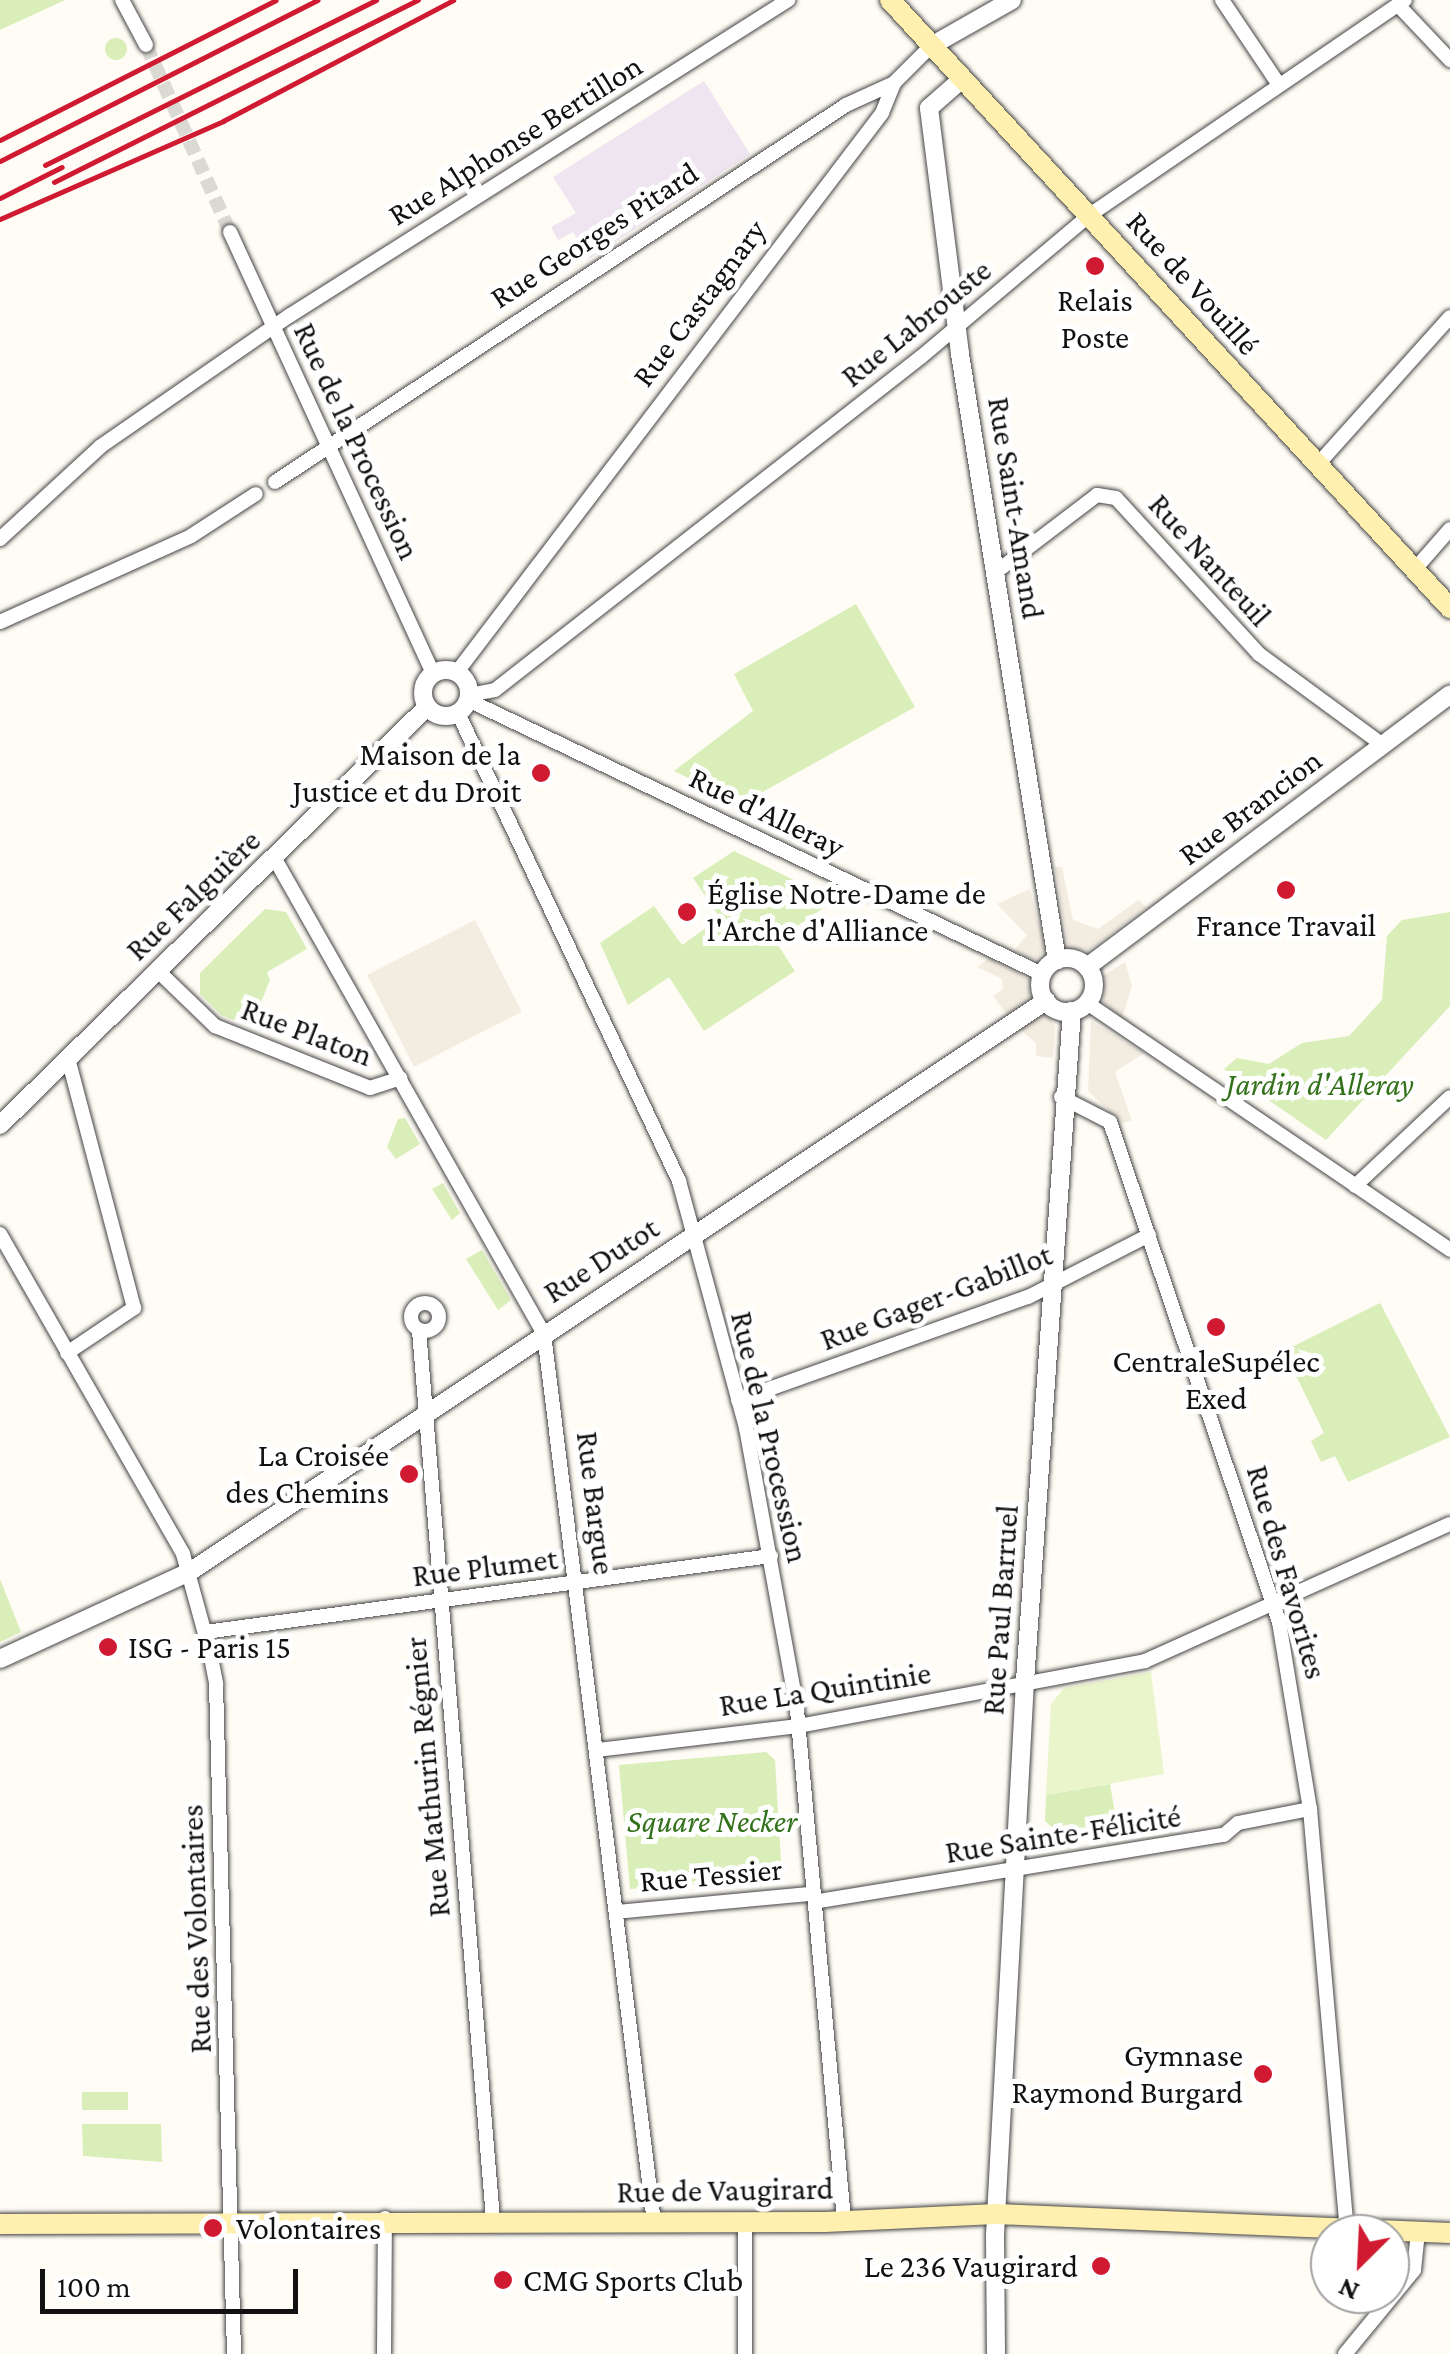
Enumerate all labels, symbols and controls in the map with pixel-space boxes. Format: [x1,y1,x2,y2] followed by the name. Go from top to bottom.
[381,46,649,234] street label: Rue Alphonse Bertillon
[483,153,705,317] street label: Rue Georges Pitard
[1118,203,1268,363] street label: Rue de Vouillé
[624,212,774,394] street label: Rue Castagnary
[833,251,999,395] street label: Rue Labrouste
[1084,255,1106,277] marker: Relais Poste
[1057,282,1133,357] place label: Relais Poste
[285,316,429,566] street label: Rue de la Procession
[979,394,1053,622] street label: Rue Saint-Amand
[1140,486,1280,634] street label: Rue Nanteuil
[292,736,521,811] place label: Maison de la Justice et du Droit
[1171,741,1329,873] street label: Rue Brancion
[683,758,851,866] street label: Rue d'Alleray
[530,762,552,784] marker: Maison de la Justice et du Droit
[118,821,268,969] street label: Rue Falguière
[707,875,986,950] place label: Église Notre-Dame de l'Arche d'Alliance
[1275,879,1297,901] marker: France Travail
[676,901,698,923] marker: Église Notre-Dame de l'Arche d'Alliance
[1196,906,1376,944] place label: France Travail
[236,990,378,1074] street label: Rue Platon
[1226,1065,1414,1103] park label: Jardin d'Alleray
[536,1209,666,1311] street label: Rue Dutot
[815,1235,1057,1359] street label: Rue Gager-Gabillot
[722,1308,818,1566] street label: Rue de la Procession
[1205,1316,1227,1338] marker: CentraleSupélec Exed
[1112,1343,1320,1418] place label: CentraleSupélec Exed
[568,1429,624,1577] street label: Rue Bargue
[226,1437,389,1512] place label: La Croisée des Chemins
[1238,1461,1336,1683] street label: Rue des Favorites
[398,1463,420,1485] marker: La Croisée des Chemins
[973,1504,1027,1716] street label: Rue Paul Barruel
[410,1539,560,1595] street label: Rue Plumet
[128,1628,291,1666] place label: ISG - Paris 15
[396,1635,458,1919] street label: Rue Mathurin Régnier
[97,1636,119,1658] marker: ISG - Paris 15
[716,1653,934,1725] street label: Rue La Quintinie
[942,1796,1184,1872] street label: Rue Sainte-Félicité
[627,1802,797,1840] park label: Square Necker
[172,1804,220,2054] street label: Rue des Volontaires
[638,1850,784,1900] street label: Rue Tessier
[1011,2037,1243,2112] place label: Gymnase Raymond Burgard
[1252,2063,1274,2085] marker: Gymnase Raymond Burgard
[616,2169,834,2211] street label: Rue de Vaugirard
[236,2209,381,2247] place label: Volontaires
[1310,2214,1410,2314] north arrow
[200,2215,226,2241] marker: Volontaires
[864,2247,1078,2285] place label: Le 236 Vaugirard
[45,2249,302,2311] scale bar
[1088,2253,1114,2279] marker: Le 236 Vaugirard
[523,2261,743,2299] place label: CMG Sports Club
[492,2269,514,2291] marker: CMG Sports Club
[57,2270,131,2303] text: 100 m
[1333,2272,1363,2308] text: N

